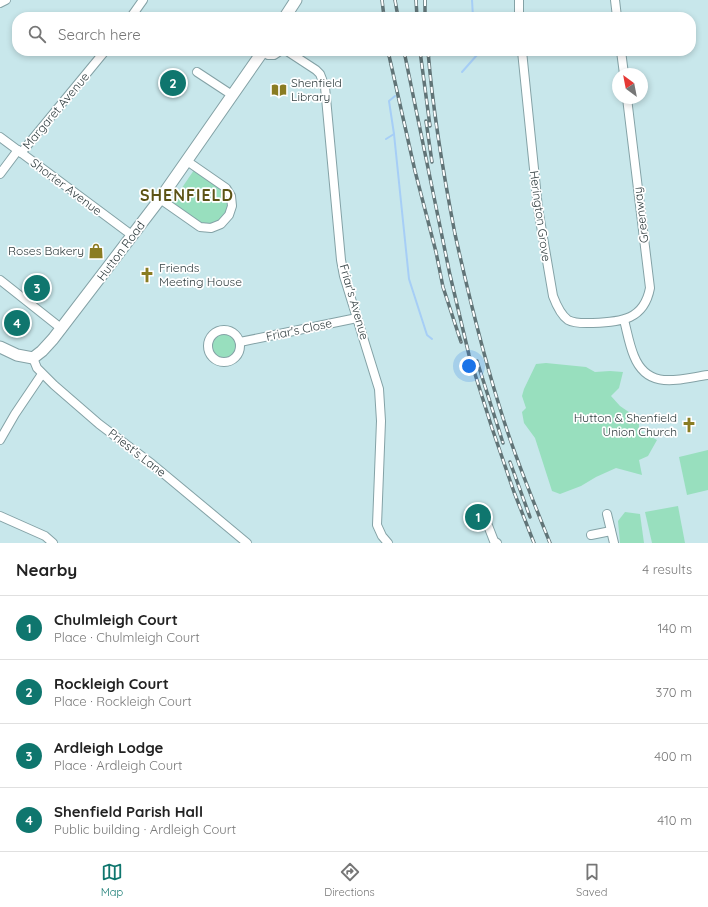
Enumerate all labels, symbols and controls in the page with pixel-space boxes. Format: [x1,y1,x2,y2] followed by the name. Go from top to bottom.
[12,12,696,56] search box
[26,23,48,45] icon: search
[58,25,141,44] text: Search here
[160,68,186,98] pin: 2
[612,68,648,104] north arrow
[19,69,92,152] street label: Margaret Avenue
[291,75,342,104] place label: Shenfield Library
[270,81,288,99] library icon: Shenfield Library
[28,155,105,218] street label: Shorter Avenue
[527,170,554,262] street label: Herington Grove
[140,185,234,205] district label: SHENFIELD
[630,186,651,244] street label: Greenway
[93,218,148,283] street label: Hutton Road
[87,242,105,260] shop icon: Roses Bakery
[8,243,84,258] place label: Roses Bakery
[159,260,242,289] place label: Friends Meeting House
[337,262,373,342] street label: Friar's Avenue
[138,266,156,284] church icon: Friends Meeting House
[24,273,50,303] pin: 3
[4,308,30,338] pin: 4
[265,315,333,344] street label: Friar's Close
[459,356,479,376] your location
[574,410,677,439] place label: Hutton & Shenfield Union Church
[680,416,698,434] church icon: Hutton & Shenfield Union Church
[105,425,169,480] street label: Priest's Lane
[465,502,491,532] pin: 1
[16,559,77,580] text: Nearby
[642,561,692,577] text: 4 results
[54,610,178,629] text: Chulmleigh Court
[26,620,32,636] text: 1
[657,620,692,636] text: 140 m
[54,629,200,645] text: Place · Chulmleigh Court
[54,674,169,693] text: Rockleigh Court
[25,684,33,700] text: 2
[655,684,692,700] text: 370 m
[54,693,192,709] text: Place · Rockleigh Court
[54,738,163,757] text: Ardleigh Lodge
[26,748,32,764] text: 3
[654,748,692,764] text: 400 m
[54,757,183,773] text: Place · Ardleigh Court
[54,802,203,821] text: Shenfield Parish Hall
[25,812,33,828] text: 4
[657,812,692,828] text: 410 m
[54,821,236,837] text: Public building · Ardleigh Court
[101,861,123,899] tab: Map
[324,861,375,899] tab: Directions
[576,861,607,899] tab: Saved

